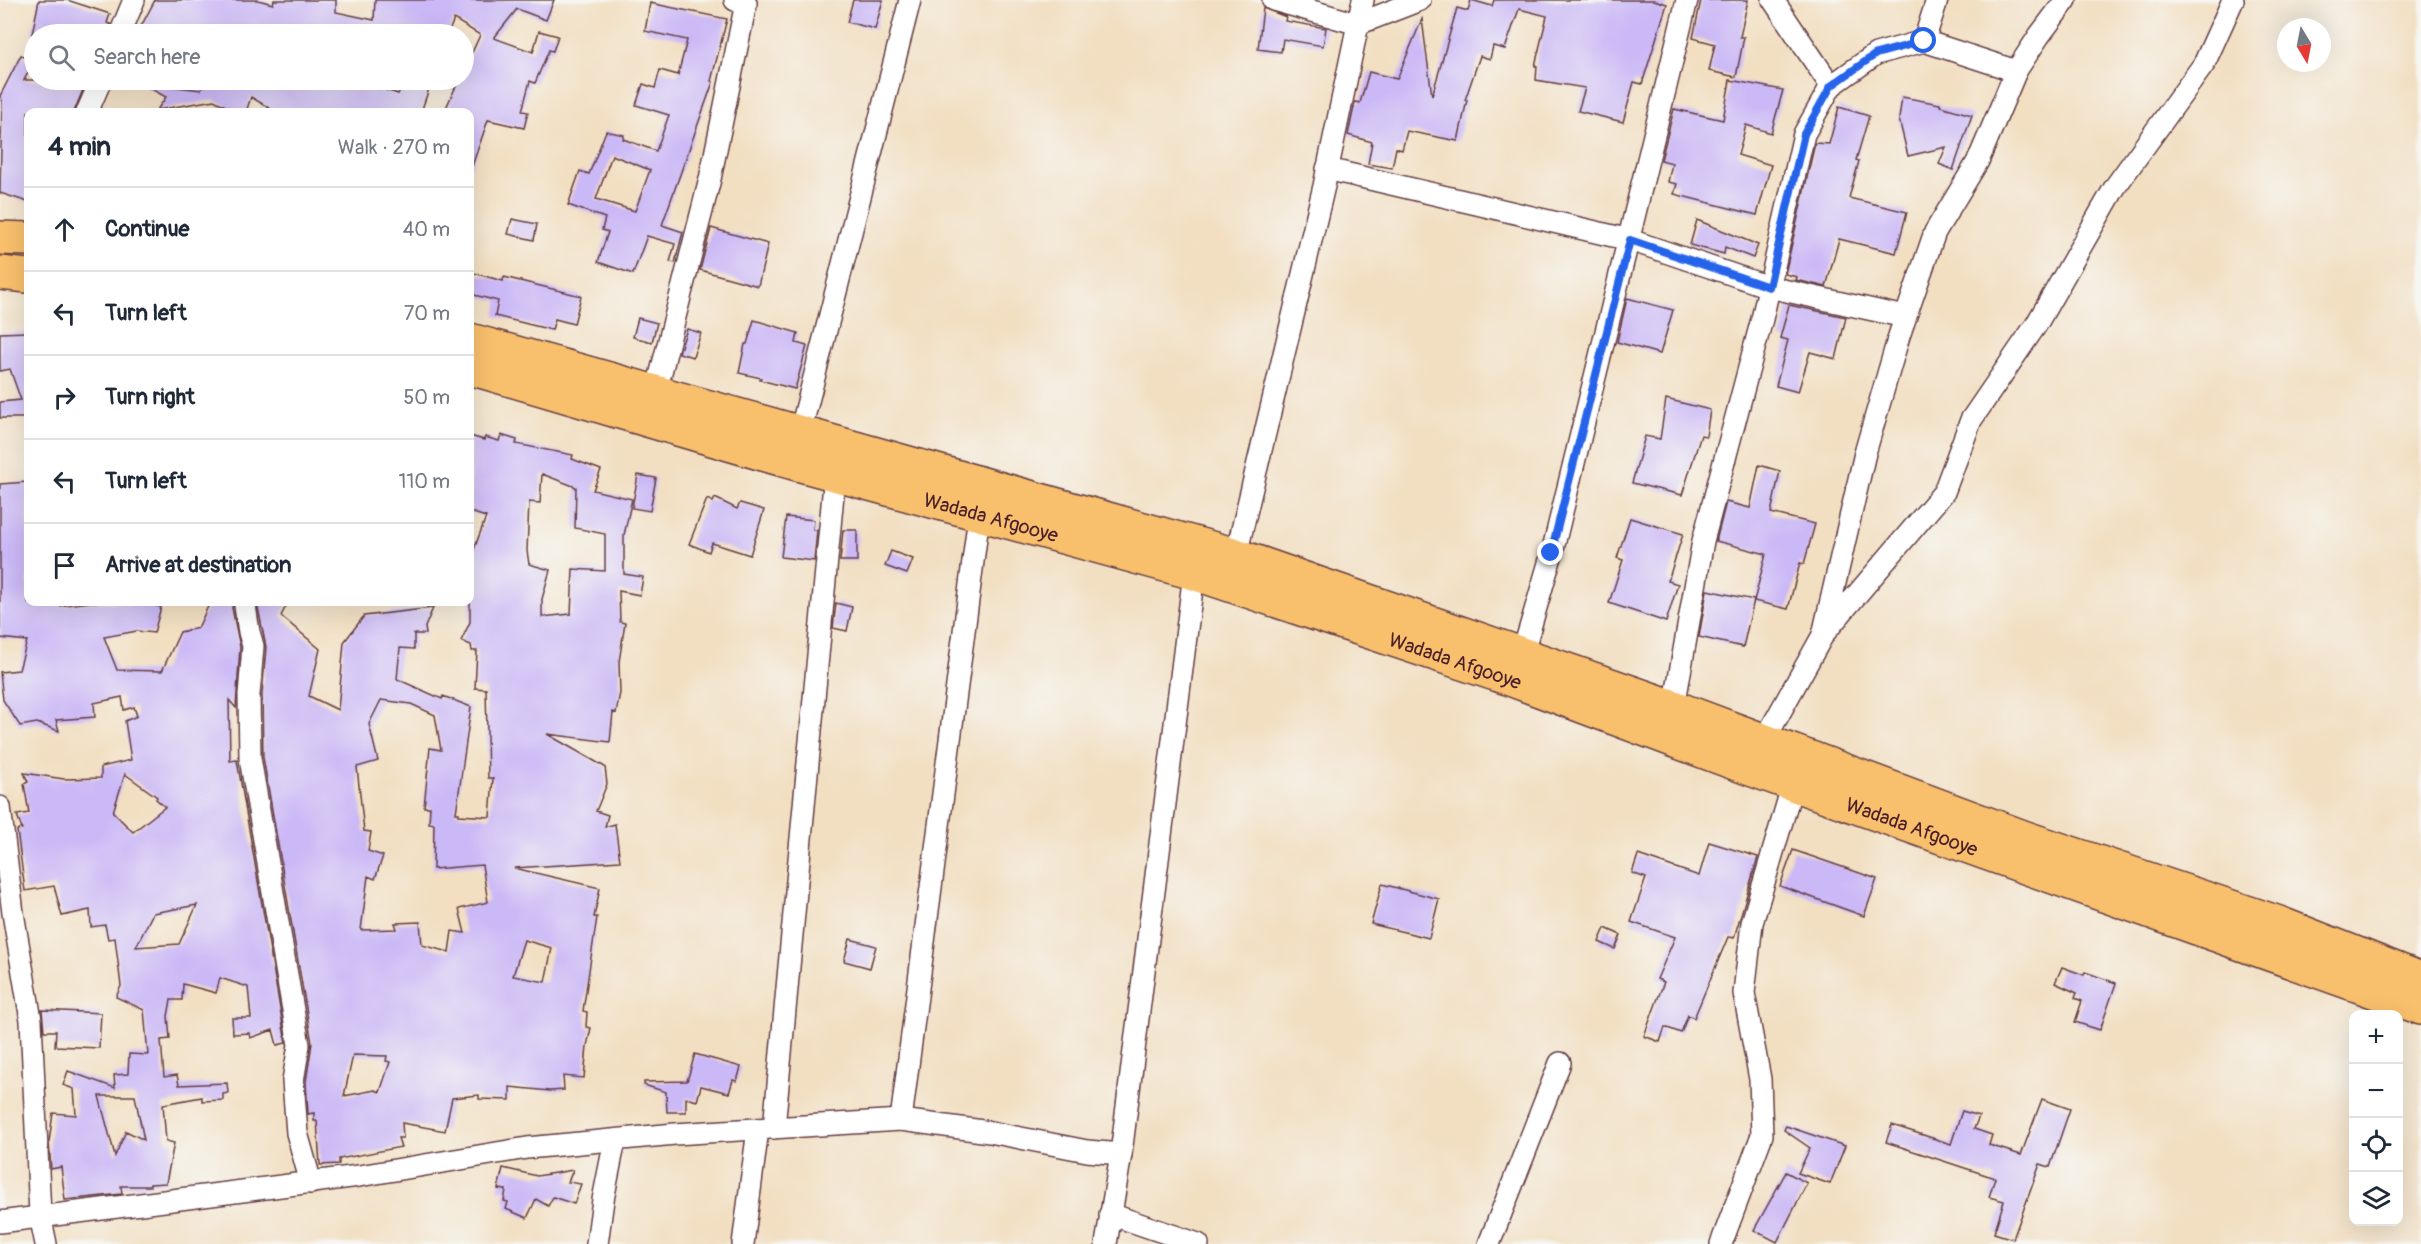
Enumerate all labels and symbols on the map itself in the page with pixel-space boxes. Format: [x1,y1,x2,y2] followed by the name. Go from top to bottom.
[2277,18,2331,72] north arrow
[1910,27,1936,53] route start
[921,487,1061,548] street label: Wadada Afgooye
[1537,539,1563,565] route end
[1385,627,1525,695] street label: Wadada Afgooye
[1842,792,1981,862] street label: Wadada Afgooye

